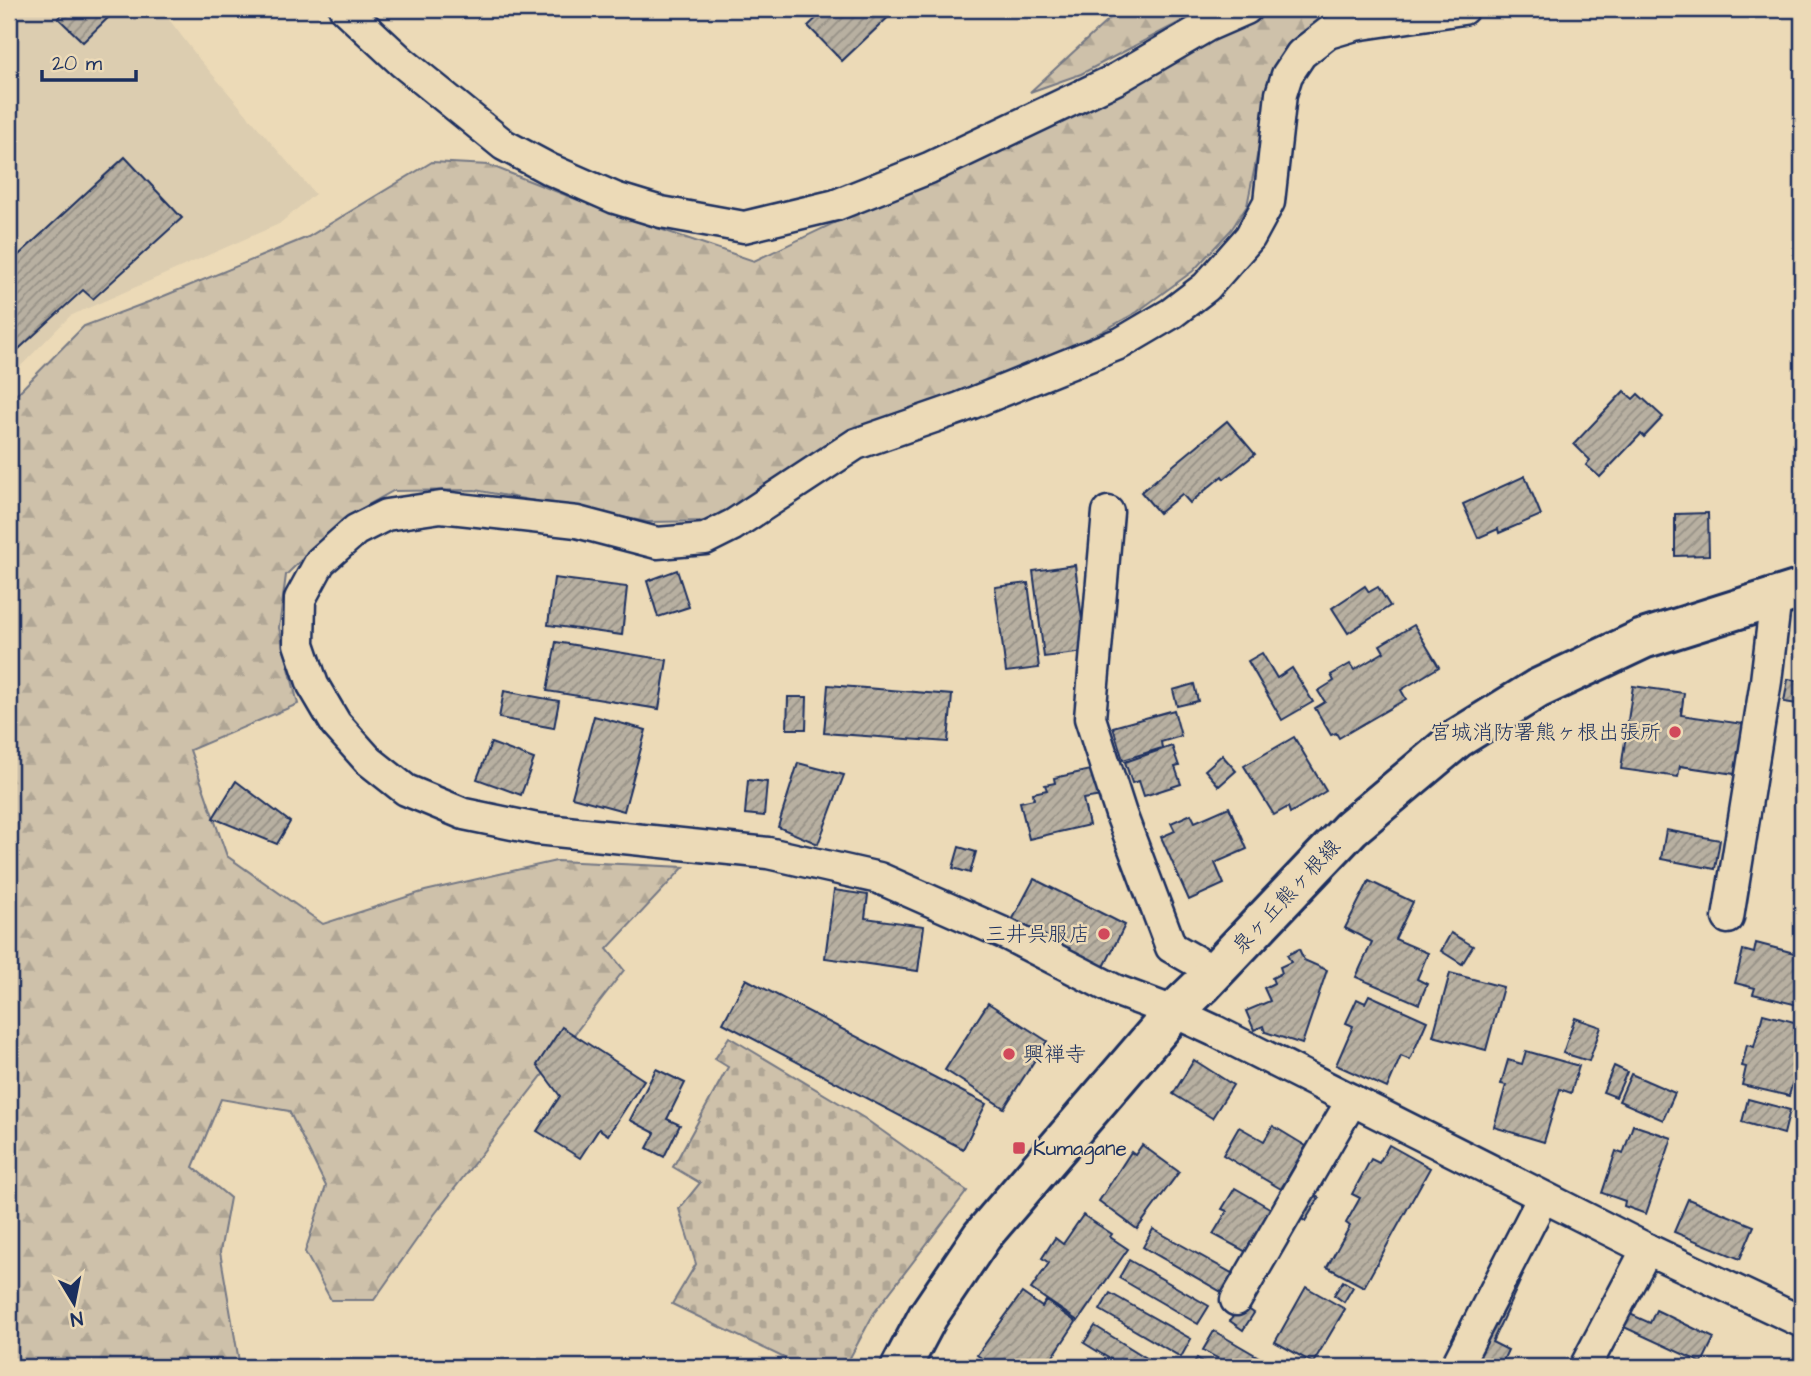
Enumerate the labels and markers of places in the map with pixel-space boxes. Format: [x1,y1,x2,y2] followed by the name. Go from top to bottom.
[1430,718,1661,747] place label: 宮城消防署熊ヶ根出張所
[1667,724,1683,740] marker: 宮城消防署熊ヶ根出張所
[985,920,1090,949] place label: 三井呉服店
[1096,926,1112,942] marker: 三井呉服店
[1023,1040,1086,1069] place label: 興禅寺
[1001,1046,1017,1062] marker: 興禅寺
[1033,1134,1127,1165] place label: Kumagane
[1011,1140,1027,1156] marker: Kumagane

